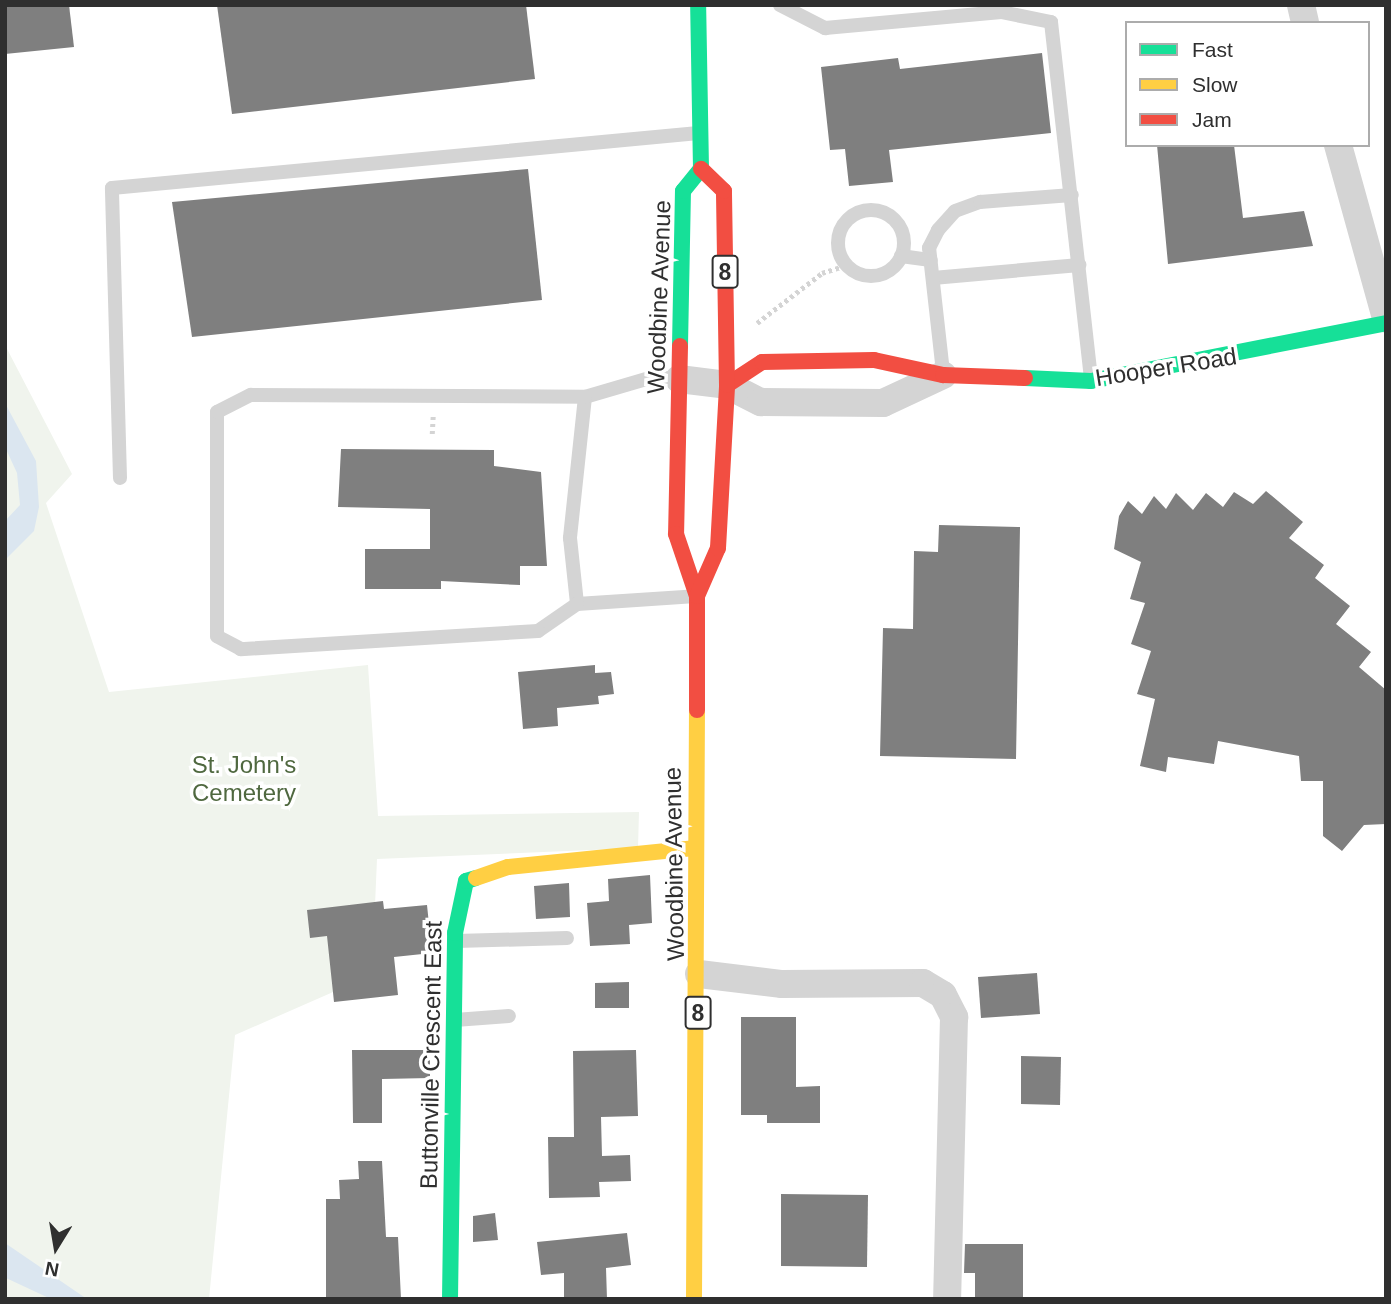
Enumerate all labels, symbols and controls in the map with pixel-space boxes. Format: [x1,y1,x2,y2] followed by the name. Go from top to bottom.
[1125,21,1370,147] legend
[1192,38,1233,61] text: Fast
[1192,73,1238,96] text: Slow
[1192,108,1232,131] text: Jam
[641,199,677,395] street label: Woodbine Avenue
[711,252,739,292] road number: 8
[1093,342,1239,392] street label: Hooper Road
[192,751,296,807] park label: St. John's Cemetery
[658,766,690,962] street label: Woodbine Avenue
[414,921,448,1189] street label: Buttonville Crescent East
[684,994,712,1032] road number: 8
[21,1213,91,1283] north arrow
[43,1257,61,1281] text: N

